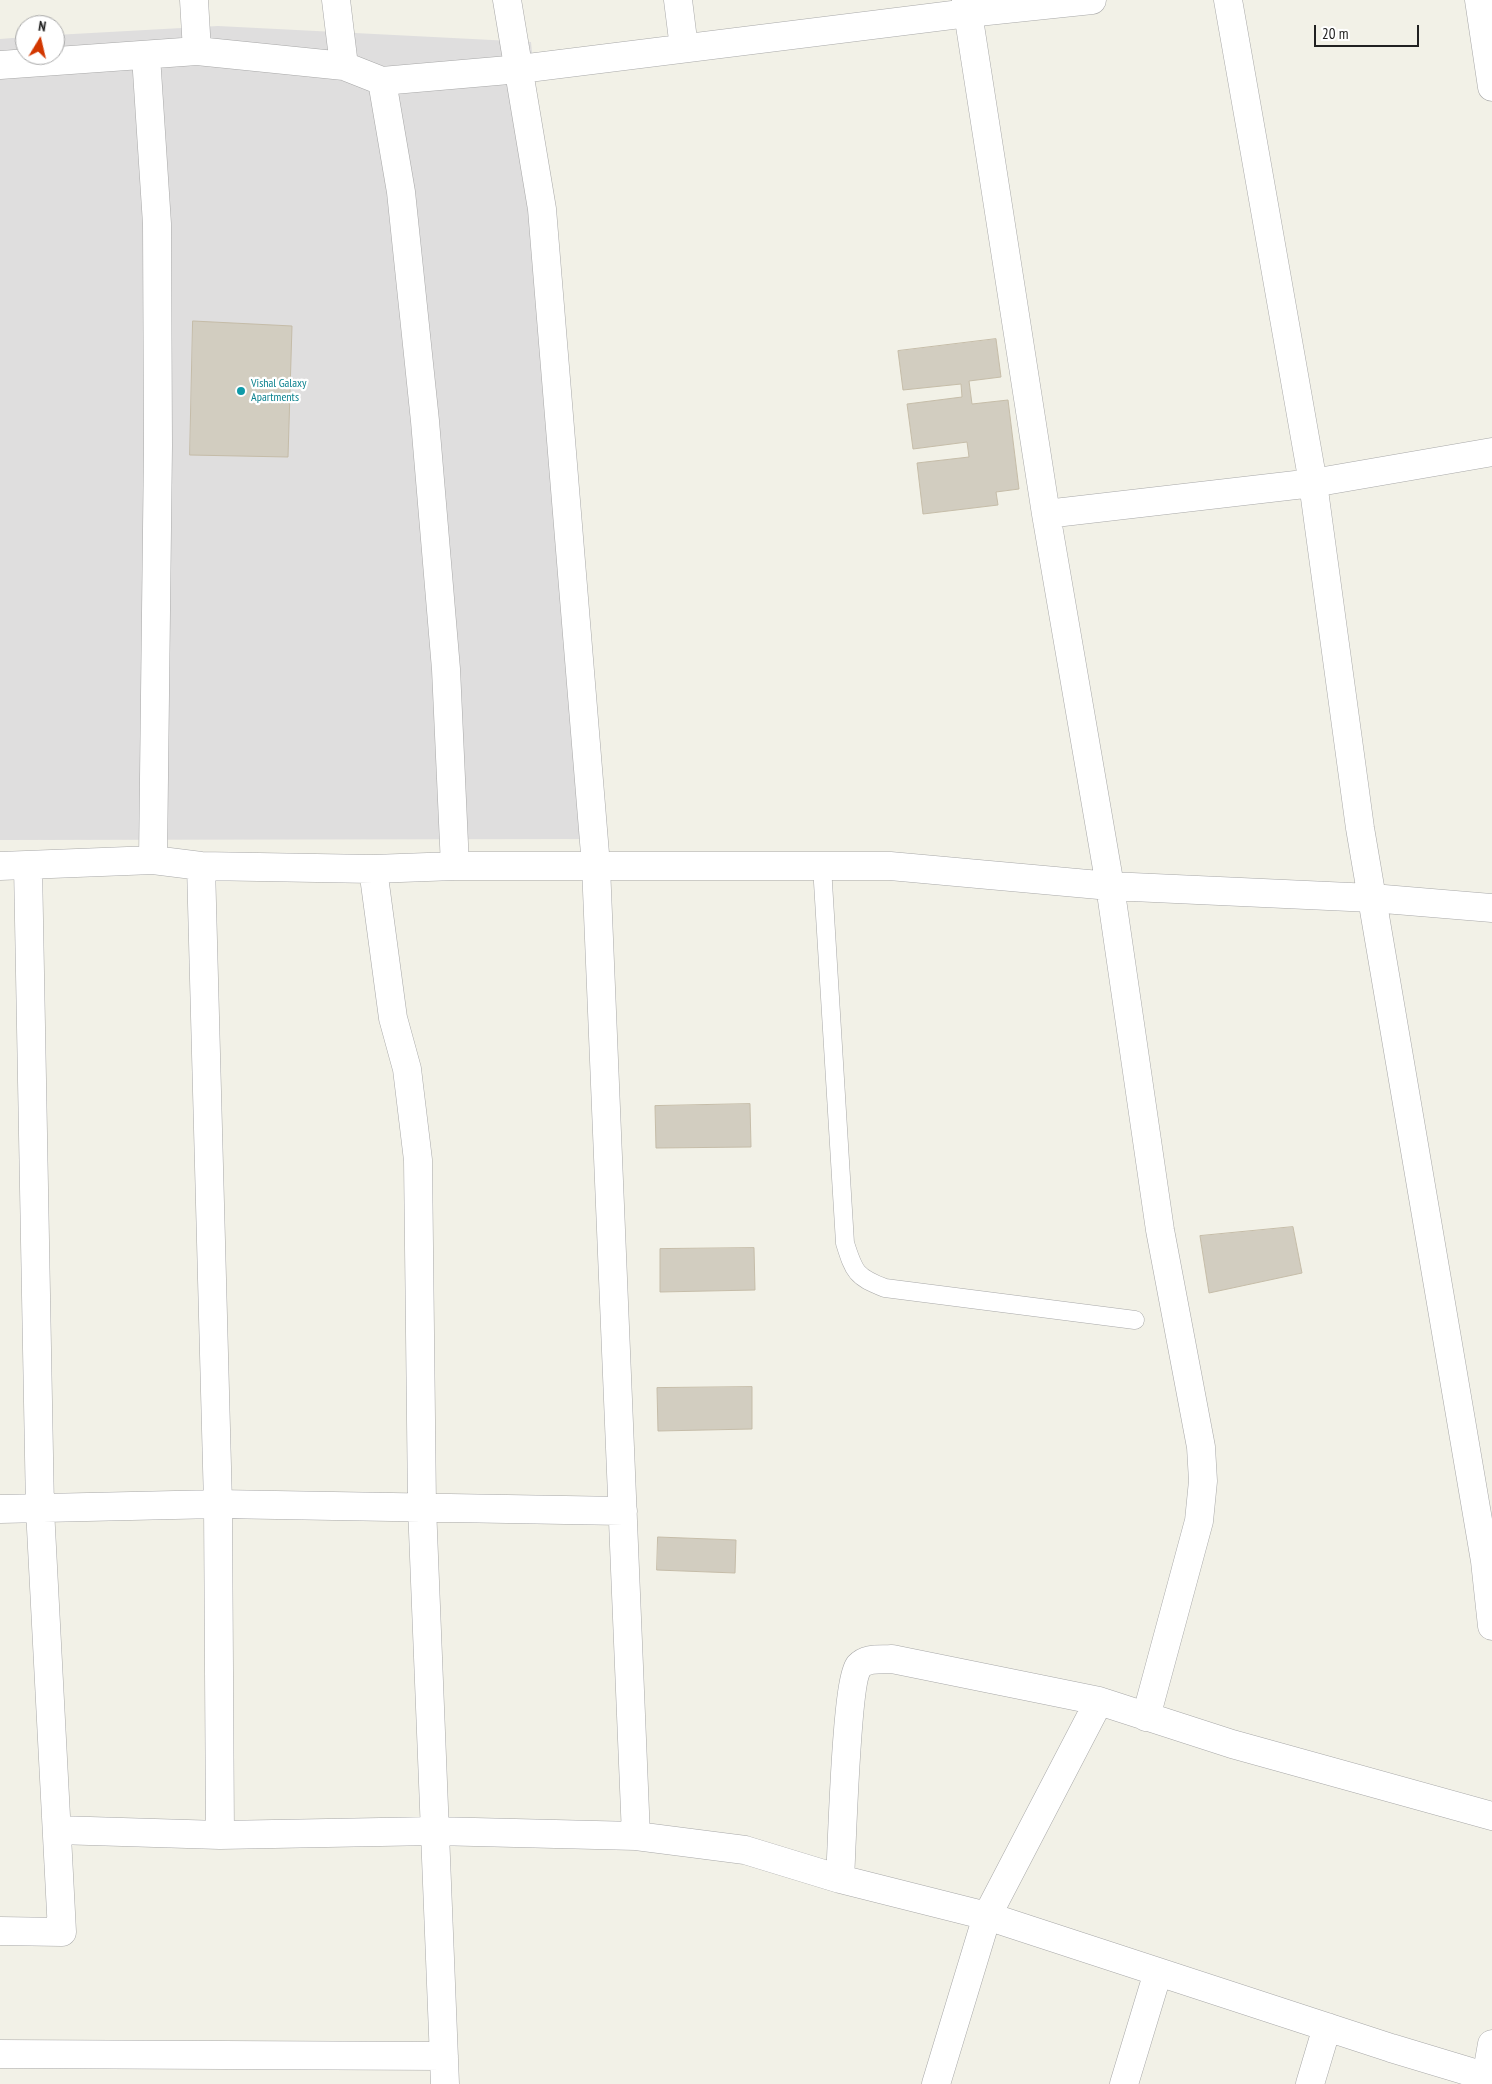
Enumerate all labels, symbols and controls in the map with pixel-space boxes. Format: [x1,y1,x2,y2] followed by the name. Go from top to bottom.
[15,15,65,65] north arrow
[1317,15,1422,47] scale bar
[37,17,47,36] text: N
[1322,24,1348,43] text: 20 m
[251,377,306,405] place label: Vishal Galaxy Apartments
[235,385,247,397] marker: Vishal Galaxy Apartments

